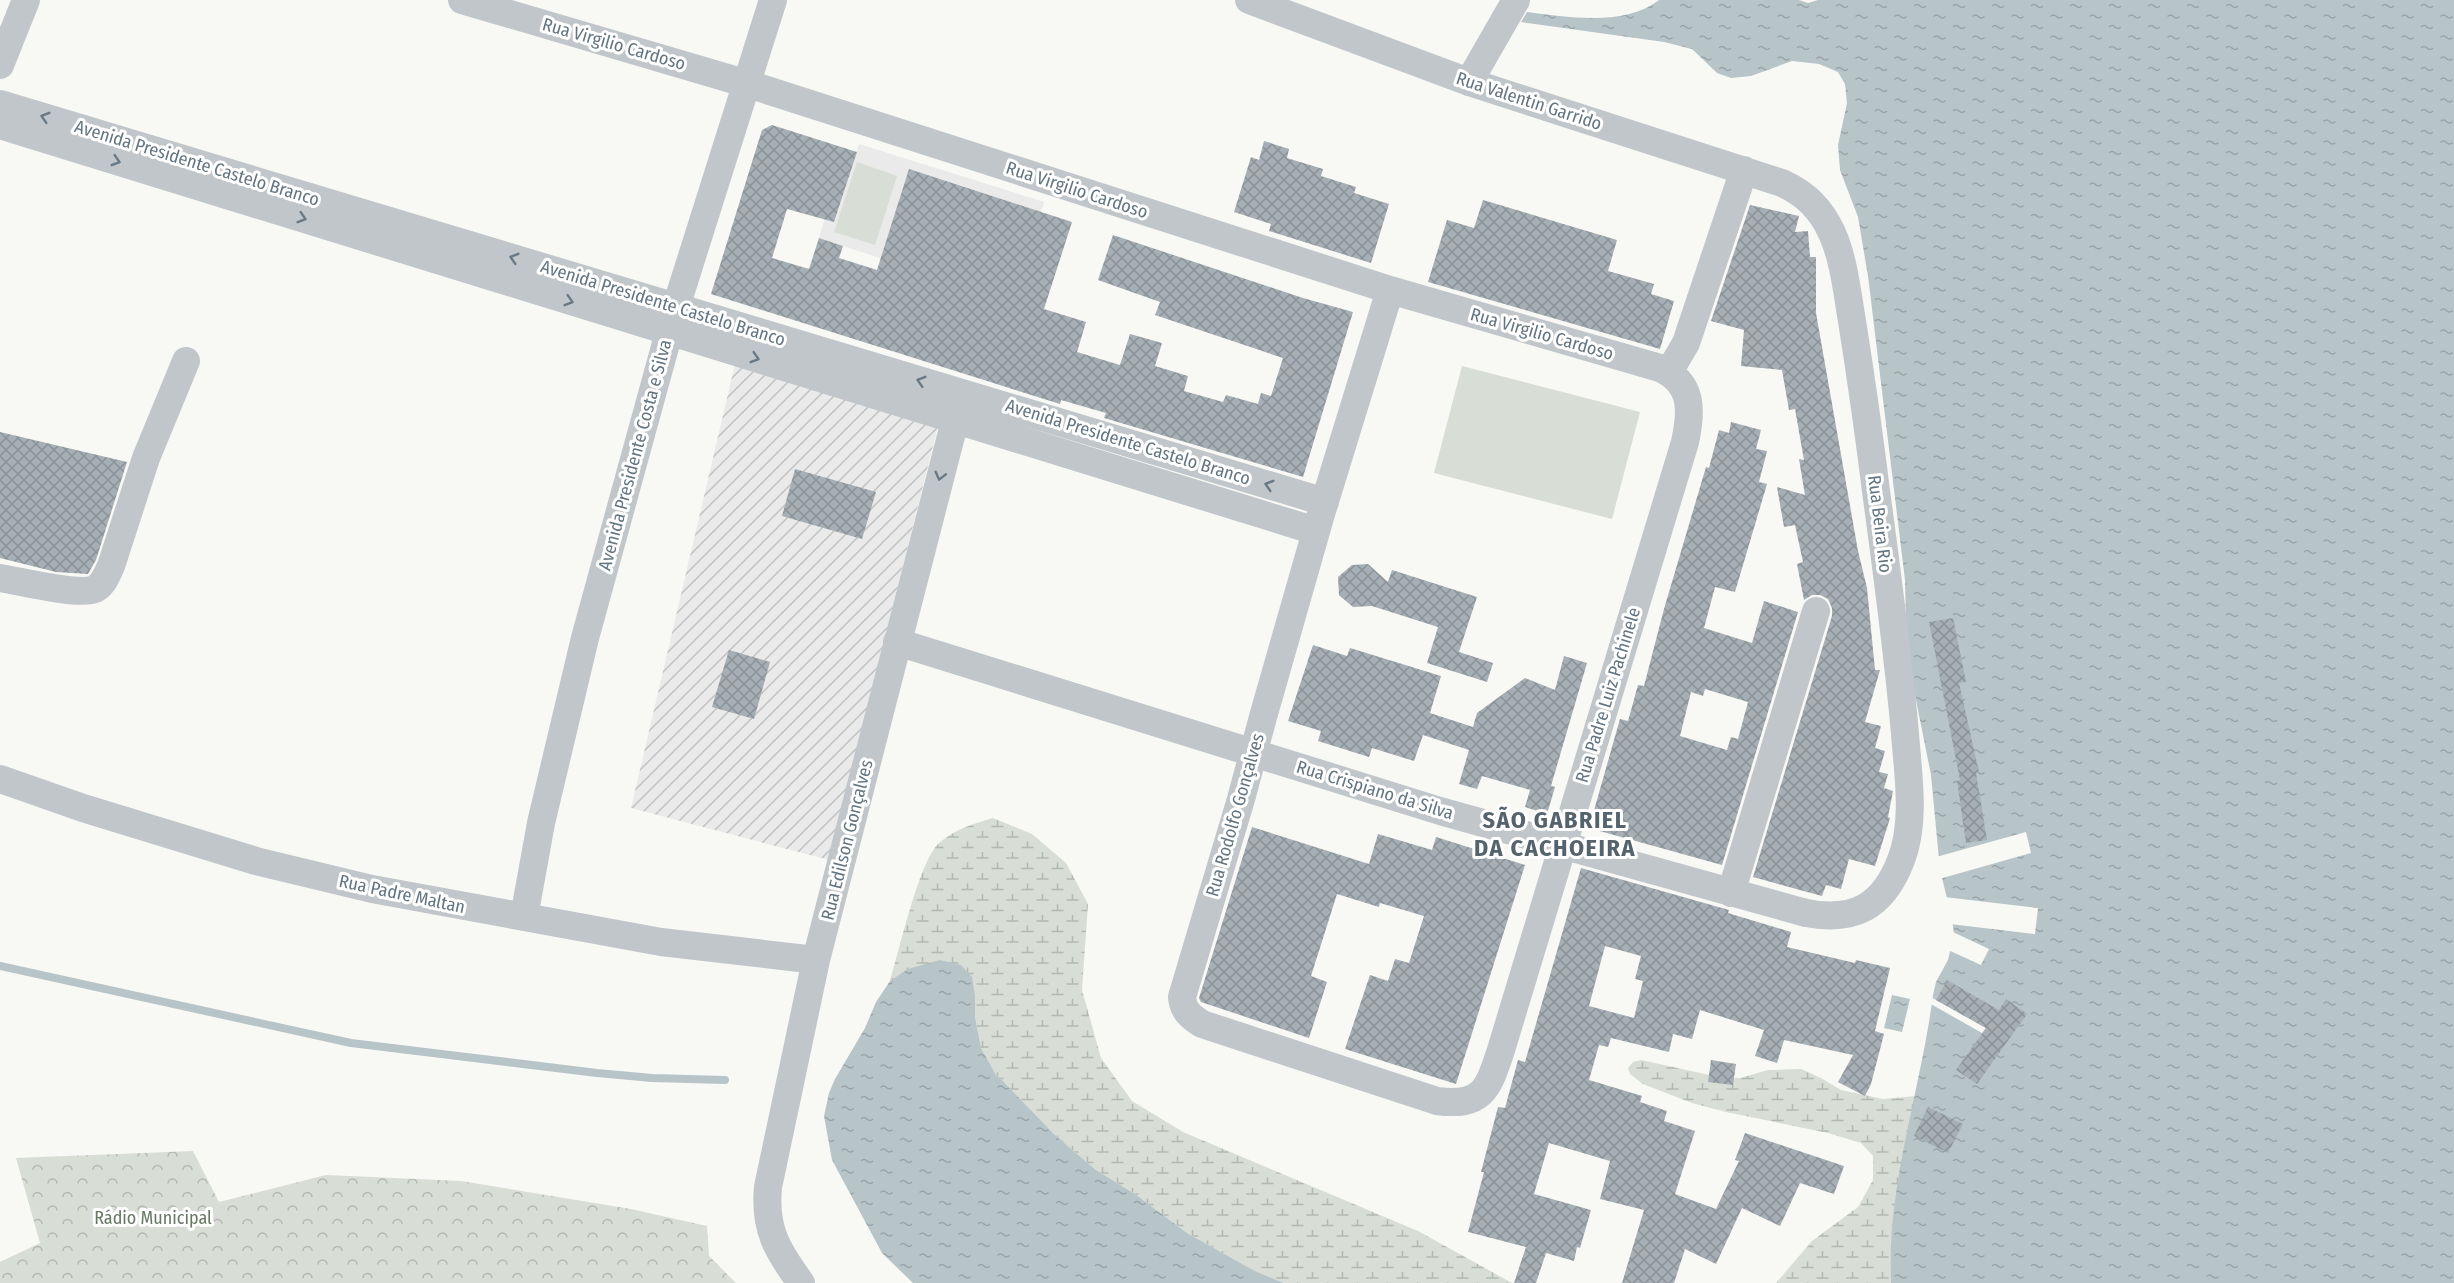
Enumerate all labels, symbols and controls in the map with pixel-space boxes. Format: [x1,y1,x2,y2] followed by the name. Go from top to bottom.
[540,13,688,75] street label: Rua Virgilio Cardoso
[1453,67,1605,135] street label: Rua Valentin Garrido
[40,112,51,124] one-way arrow
[72,115,322,211] street label: Avenida Presidente Castelo Branco
[110,154,121,166] one-way arrow
[1003,157,1151,223] street label: Rua Virgilio Cardoso
[297,211,307,224] one-way arrow
[509,253,519,265] one-way arrow
[538,255,788,351] street label: Avenida Presidente Castelo Branco
[563,293,574,306] one-way arrow
[1468,303,1616,365] street label: Rua Virgilio Cardoso
[594,337,676,573] street label: Avenida Presidente Costa e Silva
[749,351,760,363] one-way arrow
[917,376,927,388] one-way arrow
[1003,394,1253,490] street label: Avenida Presidente Castelo Branco
[935,470,947,481] one-way arrow
[1863,474,1897,574] street label: Rua Beira Rio
[1264,480,1275,492] one-way arrow
[1571,605,1645,785] street label: Rua Padre Luiz Pachinele
[1201,731,1269,899] street label: Rua Rodolfo Gonçalves
[1294,756,1456,824] street label: Rua Crispiano da Silva
[816,757,878,923] street label: Rua Edilson Gonçalves
[1474,806,1636,862] district label: SÃO GABRIEL DA CACHOEIRA
[337,870,467,918] street label: Rua Padre Maltan
[94,1207,212,1229] park label: Rádio Municipal

